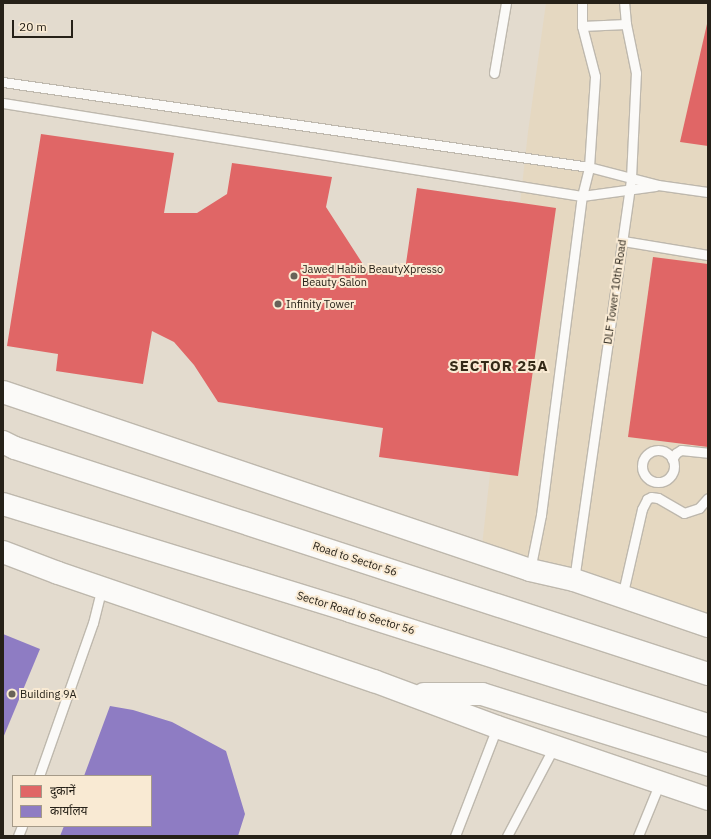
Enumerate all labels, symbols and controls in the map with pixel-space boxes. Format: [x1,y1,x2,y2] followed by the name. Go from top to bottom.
[14,12,75,38] scale bar
[19,19,47,34] text: 20 m
[601,239,629,345] street label: DLF Tower 10th Road
[302,263,443,289] place label: Jawed Habib BeautyXpresso Beauty Salon
[289,271,299,281] marker: Jawed Habib BeautyXpresso Beauty Salon
[286,297,354,311] place label: Infinity Tower
[273,299,283,309] marker: Infinity Tower
[449,357,549,375] district label: SECTOR 25A
[311,539,399,579] street label: Road to Sector 56
[295,589,417,637] street label: Sector Road to Sector 56
[20,687,77,701] place label: Building 9A
[7,689,17,699] marker: Building 9A
[12,775,152,827] legend
[50,783,75,798] text: दुकानें
[50,803,88,818] text: कार्यालय

